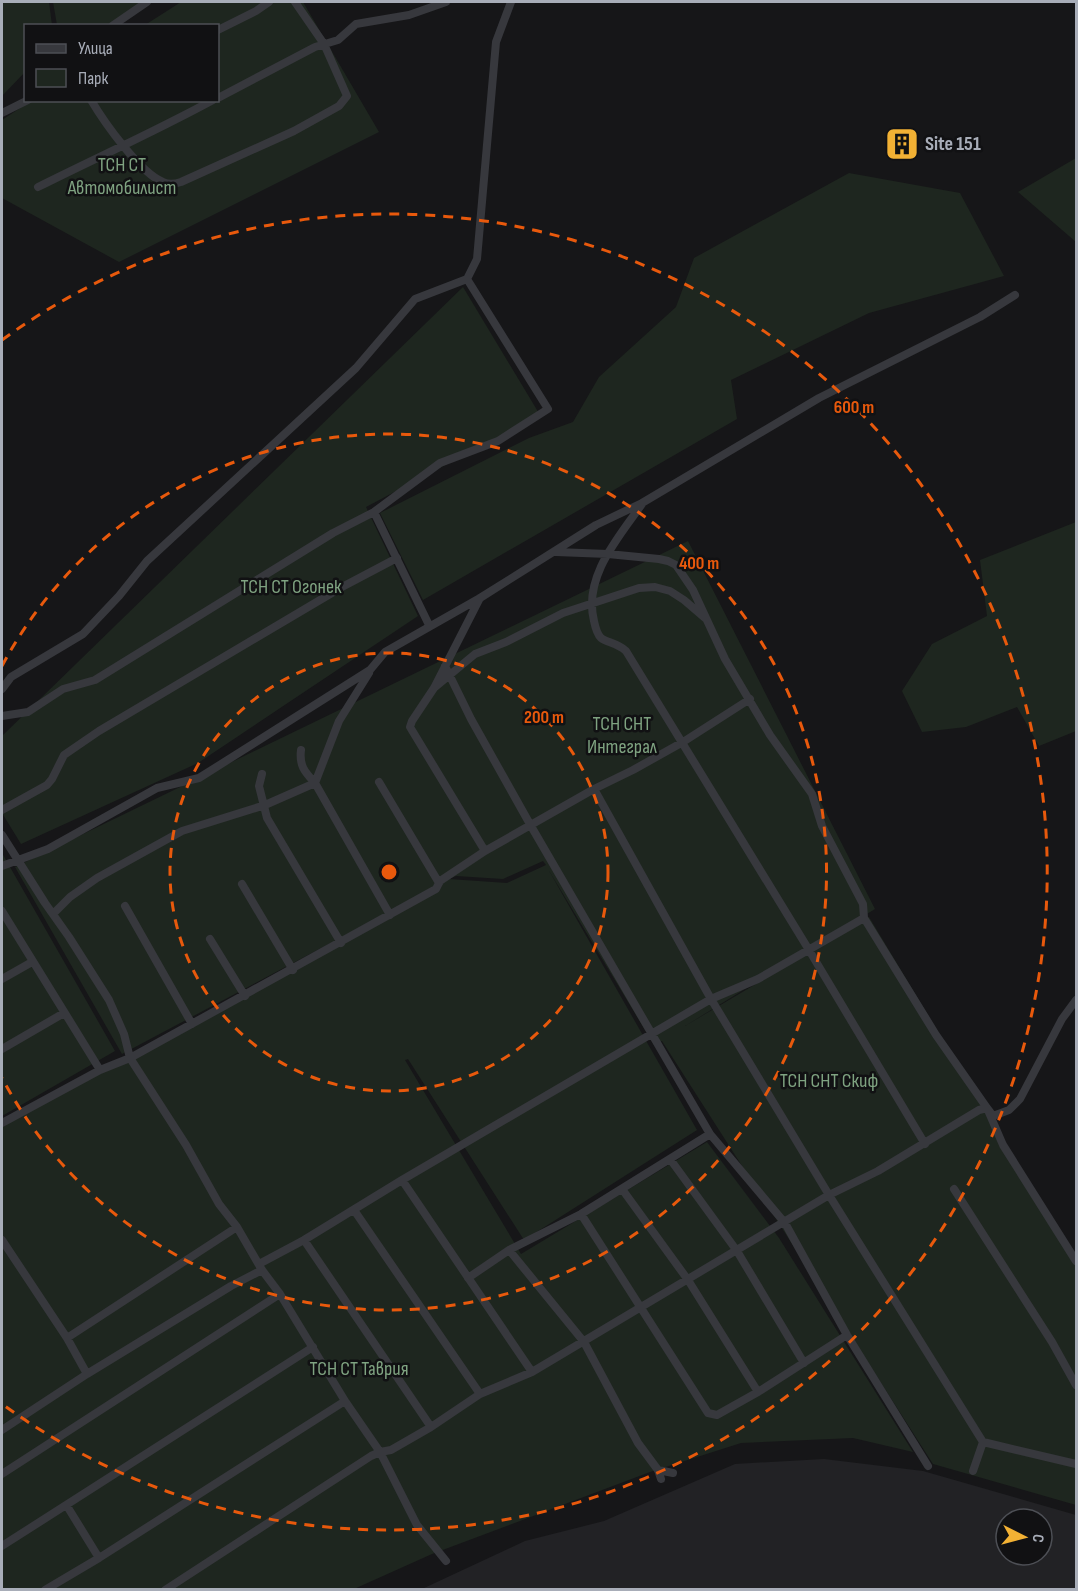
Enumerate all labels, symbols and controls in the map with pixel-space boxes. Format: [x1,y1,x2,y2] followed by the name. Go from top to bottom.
[24,24,219,102] legend
[78,38,113,59] text: Улица
[78,68,109,89] text: Парк
[884,126,920,162] building icon: Site 151
[925,132,981,156] place label: Site 151
[67,153,176,200] park label: ТСН СТ Автомобилист
[834,397,874,418] text: 600 m
[679,553,719,574] text: 400 m
[240,575,342,599] park label: ТСН СТ Огонек
[524,707,564,728] text: 200 m
[587,712,657,759] park label: ТСН СНТ Интеграл
[379,862,399,882] centre of rings
[780,1069,878,1093] park label: ТСН СНТ Скиф
[310,1357,408,1381] park label: ТСН СТ Таврия
[994,1507,1054,1567] north arrow
[1028,1533,1047,1543] text: С

